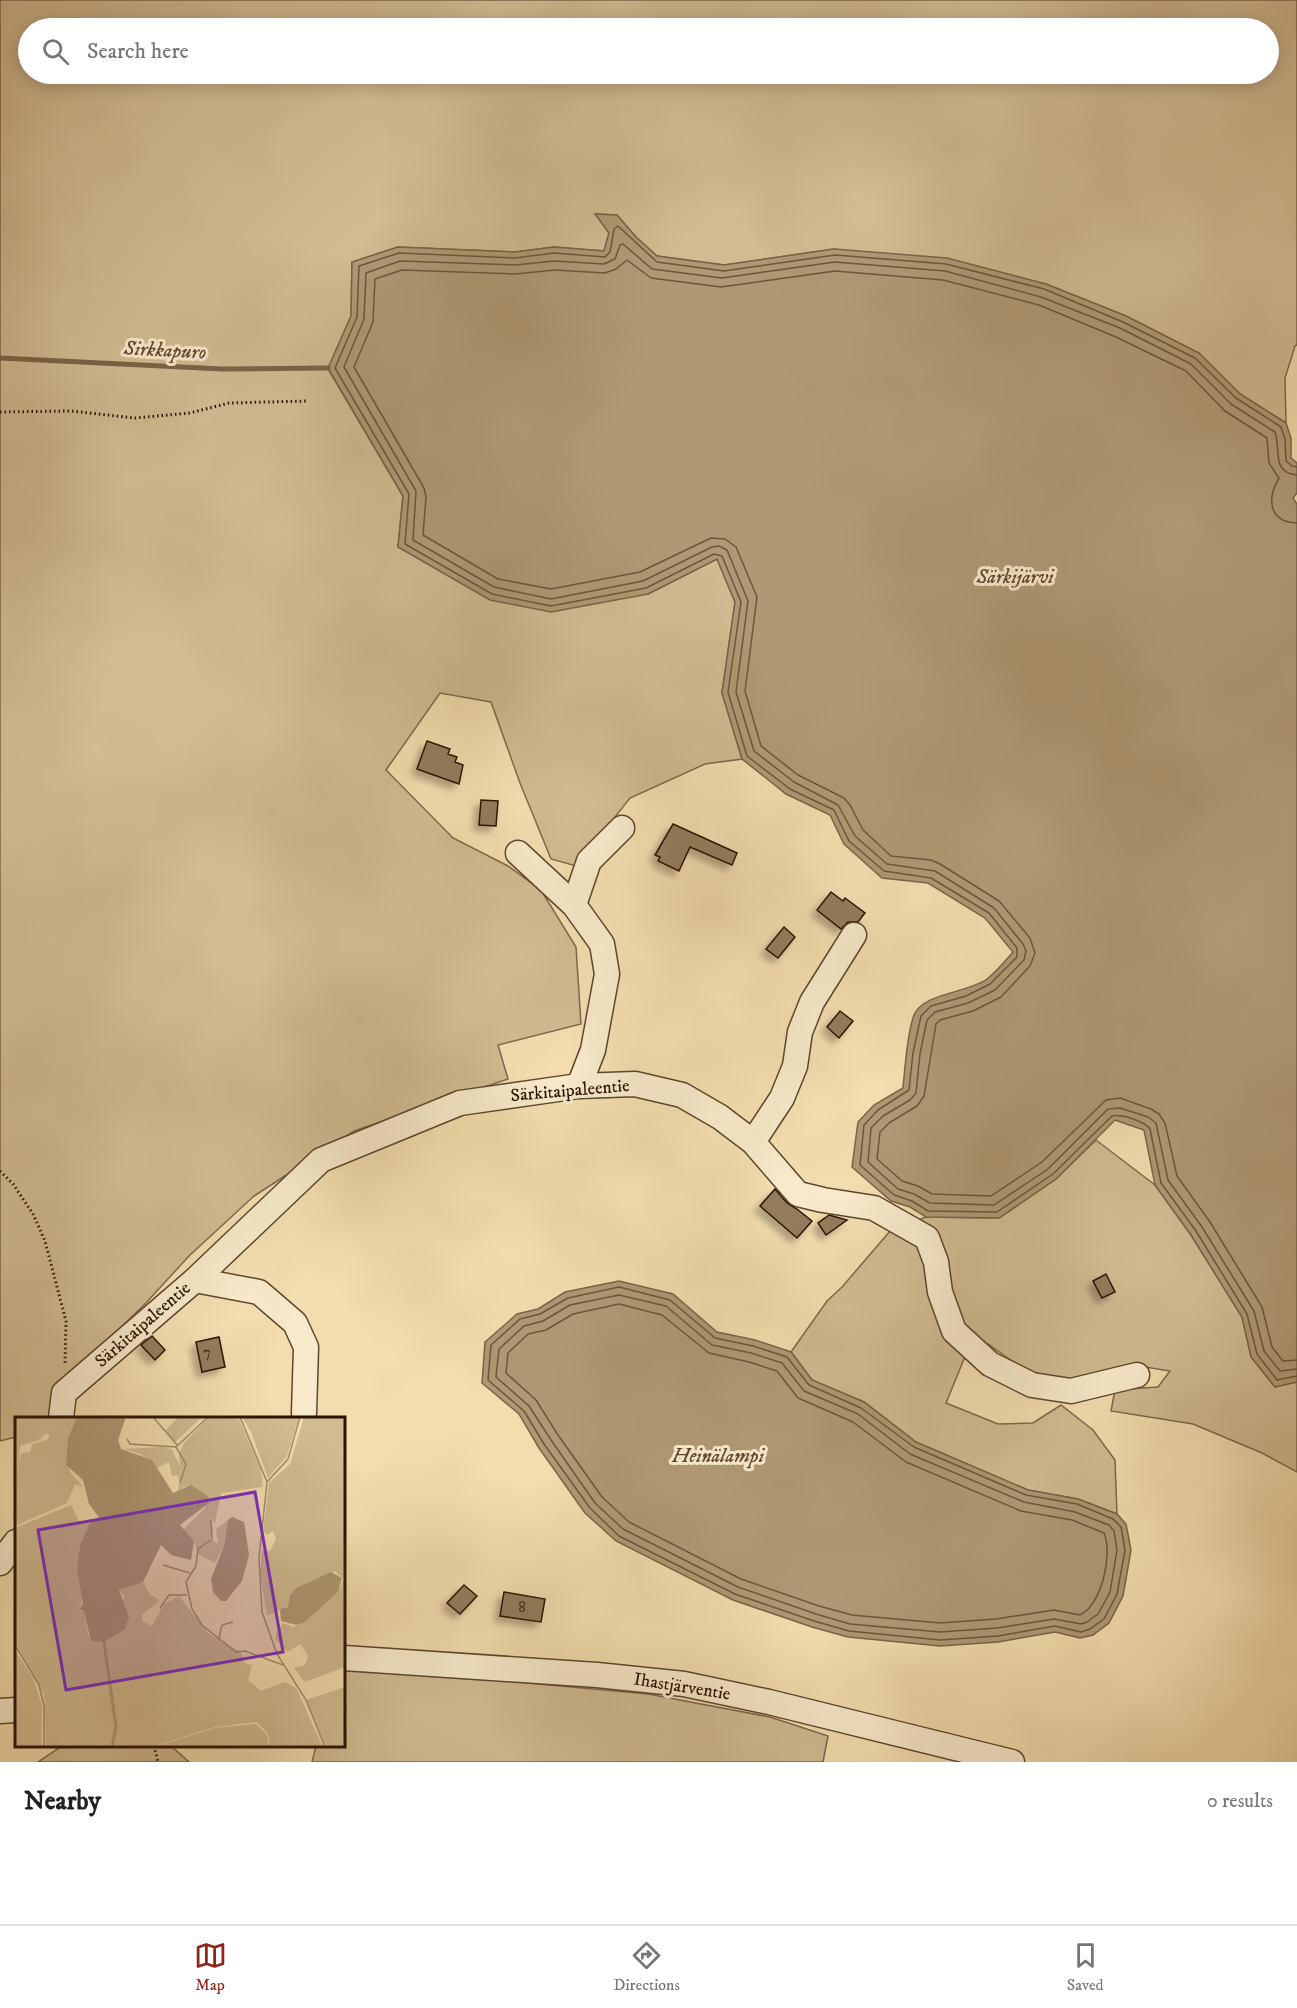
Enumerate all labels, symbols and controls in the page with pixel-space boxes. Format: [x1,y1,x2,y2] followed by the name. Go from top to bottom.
[18,18,1279,84] search box
[39,35,72,68] icon: search
[87,38,189,65] text: Search here
[122,336,207,366] water label: Sirkkapuro
[975,565,1055,590] water label: Särkijärvi
[510,1075,630,1107] street label: Särkitaipaleentie
[91,1278,195,1372] street label: Särkitaipaleentie
[203,1343,211,1362] house number: 7
[15,1417,345,1747] inset map
[671,1444,766,1469] water label: Heinälampi
[518,1598,526,1617] house number: 8
[632,1668,732,1706] street label: Ihastjärventie
[24,1785,101,1818] text: Nearby
[1207,1789,1273,1814] text: 0 results
[194,1939,227,1995] tab: Map
[614,1939,680,1995] tab: Directions
[1067,1939,1104,1995] tab: Saved

